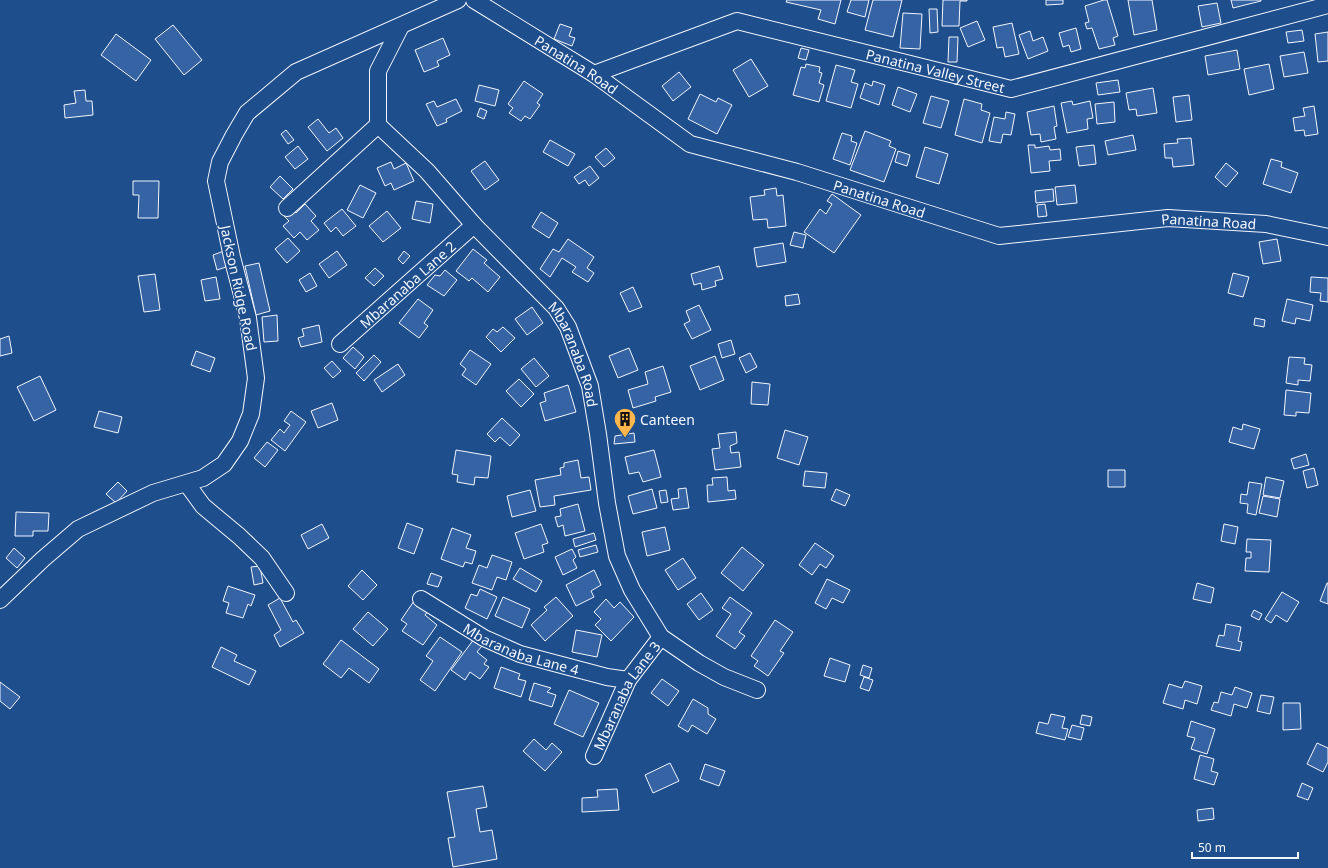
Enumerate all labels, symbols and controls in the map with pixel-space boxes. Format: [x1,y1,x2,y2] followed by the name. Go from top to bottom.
[531,30,622,98] street label: Panatina Road
[864,44,1007,97] street label: Panatina Valley Street
[831,175,928,222] street label: Panatina Road
[1160,208,1257,233] street label: Panatina Road
[216,221,262,353] street label: Jackson Ridge Road
[355,236,459,332] street label: Mbaranaba Lane 2
[545,297,603,408] street label: Mbaranaba Road
[612,406,638,439] building icon: Canteen
[640,410,695,429] place label: Canteen
[460,618,581,679] street label: Mbaranaba Lane 4
[588,637,664,753] street label: Mbaranaba Lane 3
[1192,834,1298,860] scale bar
[1198,839,1226,856] text: 50 m

